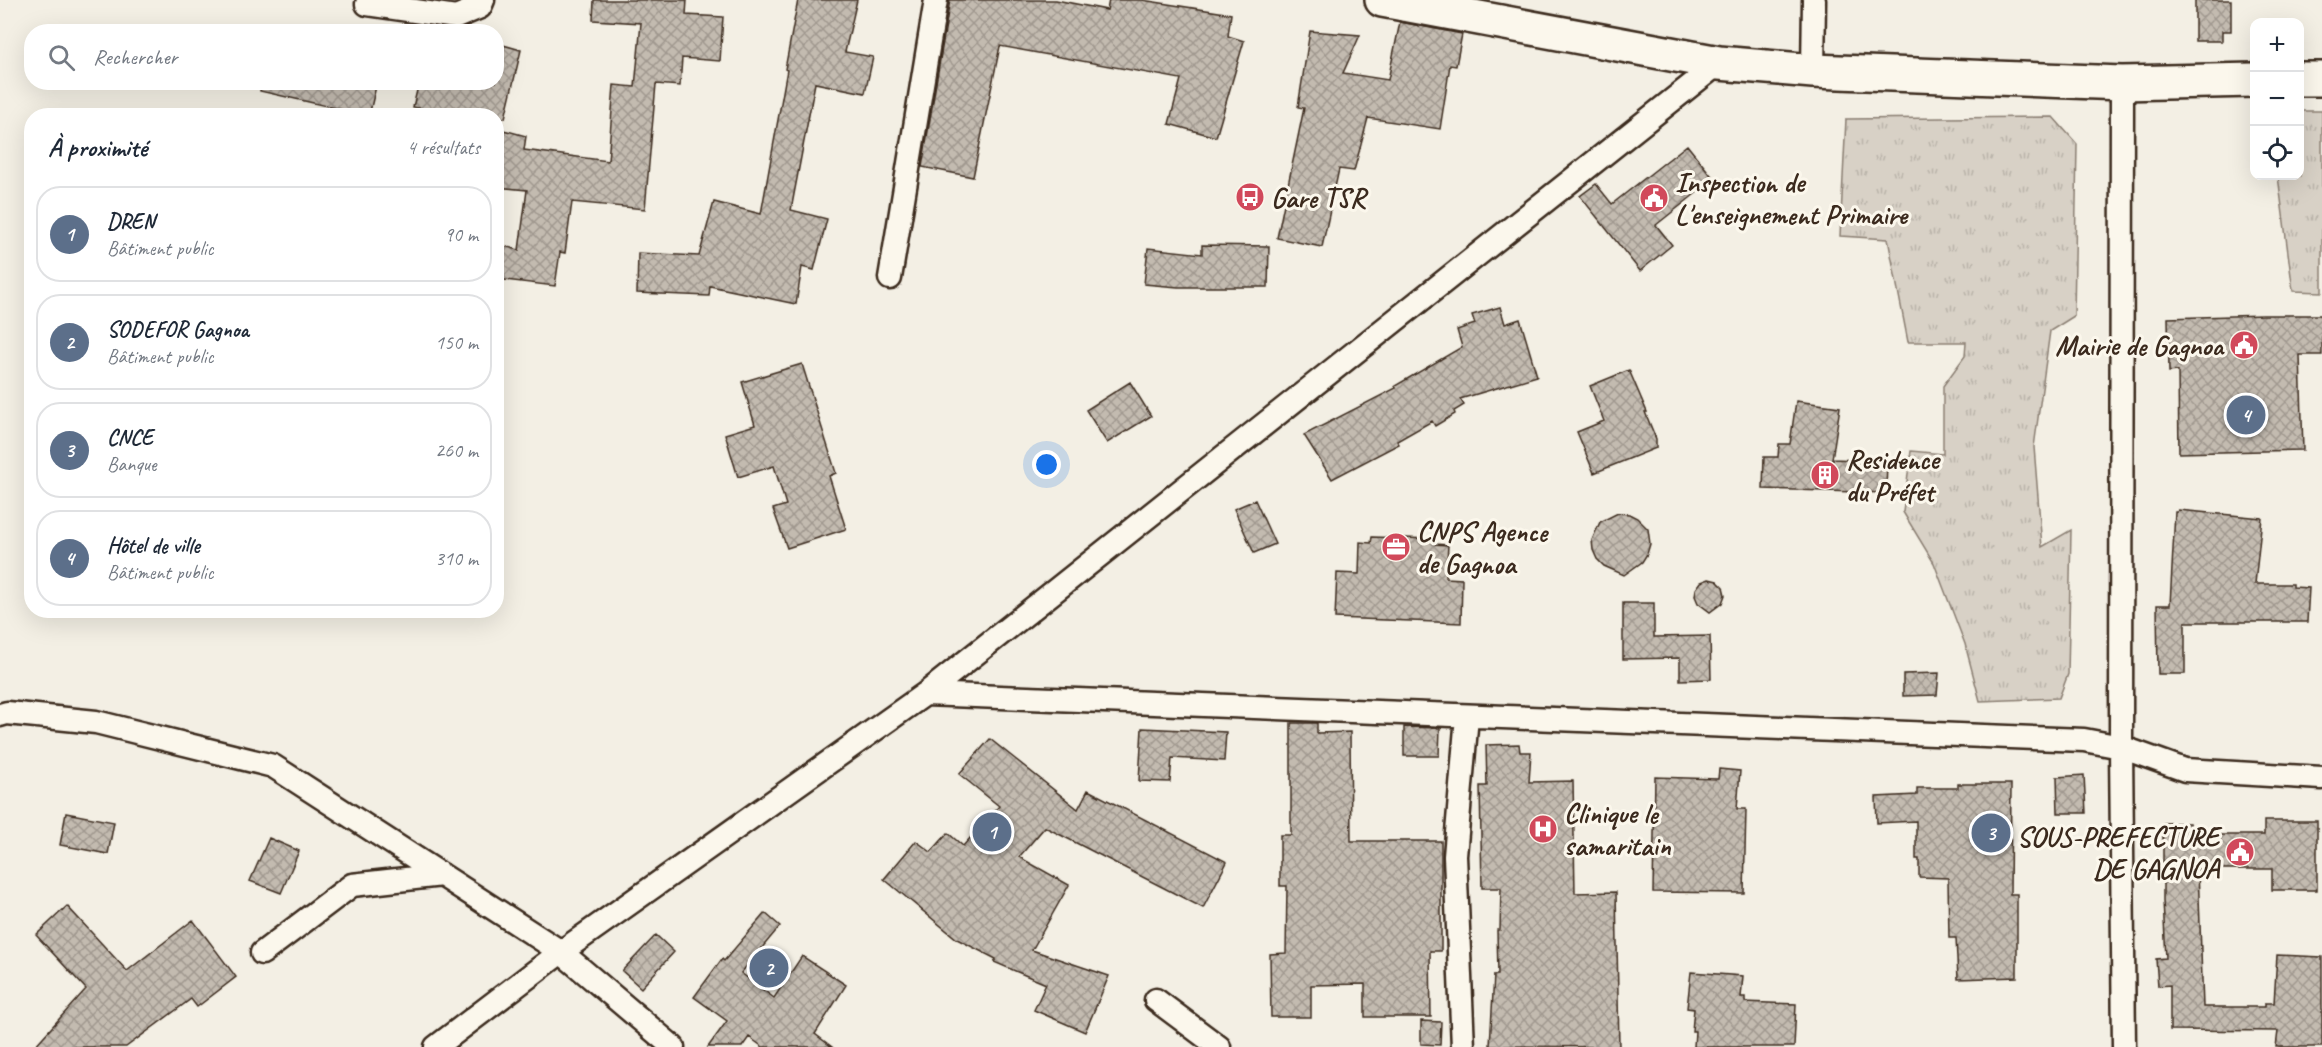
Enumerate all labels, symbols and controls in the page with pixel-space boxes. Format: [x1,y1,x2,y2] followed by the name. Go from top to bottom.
[2250,18,2304,180] map controls
[2250,18,2304,72] button: +
[24,24,504,90] search box
[45,41,78,74] icon: search
[93,43,177,71] text: Rechercher
[2250,72,2304,126] button: −
[2250,126,2304,180] button: locate
[48,131,147,164] text: À proximité
[407,135,480,160] text: 4 résultats
[1675,165,1909,232] place label: Inspection de L'enseignement Primaire
[1271,180,1369,215] place label: Gare TSR
[1234,181,1266,213] bus stop icon: Gare TSR
[1638,182,1670,214] public building icon: Inspection de L'enseignement Primaire
[107,208,155,236] text: DREN
[65,222,74,247] text: 1
[444,222,478,247] text: 90 m
[107,236,214,261] text: Bâtiment public
[107,316,249,344] text: SODEFOR Gagnoa
[2055,328,2226,363] place label: Mairie de Gagnoa
[2228,329,2260,361] public building icon: Mairie de Gagnoa
[65,330,74,355] text: 2
[435,330,478,355] text: 150 m
[107,344,214,369] text: Bâtiment public
[2226,392,2266,438] pin: 4
[107,424,153,452] text: CNCE
[65,438,74,463] text: 3
[435,438,478,463] text: 260 m
[1846,442,1941,509] place label: Residence du Préfet
[1032,450,1061,479] your location
[107,452,157,477] text: Banque
[1809,459,1841,491] building icon: Residence du Préfet
[1417,514,1550,581] place label: CNPS Agence de Gagnoa
[1380,531,1412,563] office icon: CNPS Agence de Gagnoa
[107,532,200,560] text: Hôtel de ville
[65,546,74,571] text: 4
[435,546,478,571] text: 310 m
[107,560,214,585] text: Bâtiment public
[1564,796,1672,863] place label: Clinique le samaritain
[972,810,1012,854] pin: 1
[1972,810,2010,856] pin: 3
[1527,813,1559,845] hospital icon: Clinique le samaritain
[2017,819,2223,886] place label: SOUS-PREFECTURE DE GAGNOA
[2224,836,2256,868] public building icon: SOUS-PREFECTURE DE GAGNOA
[750,946,788,990] pin: 2

